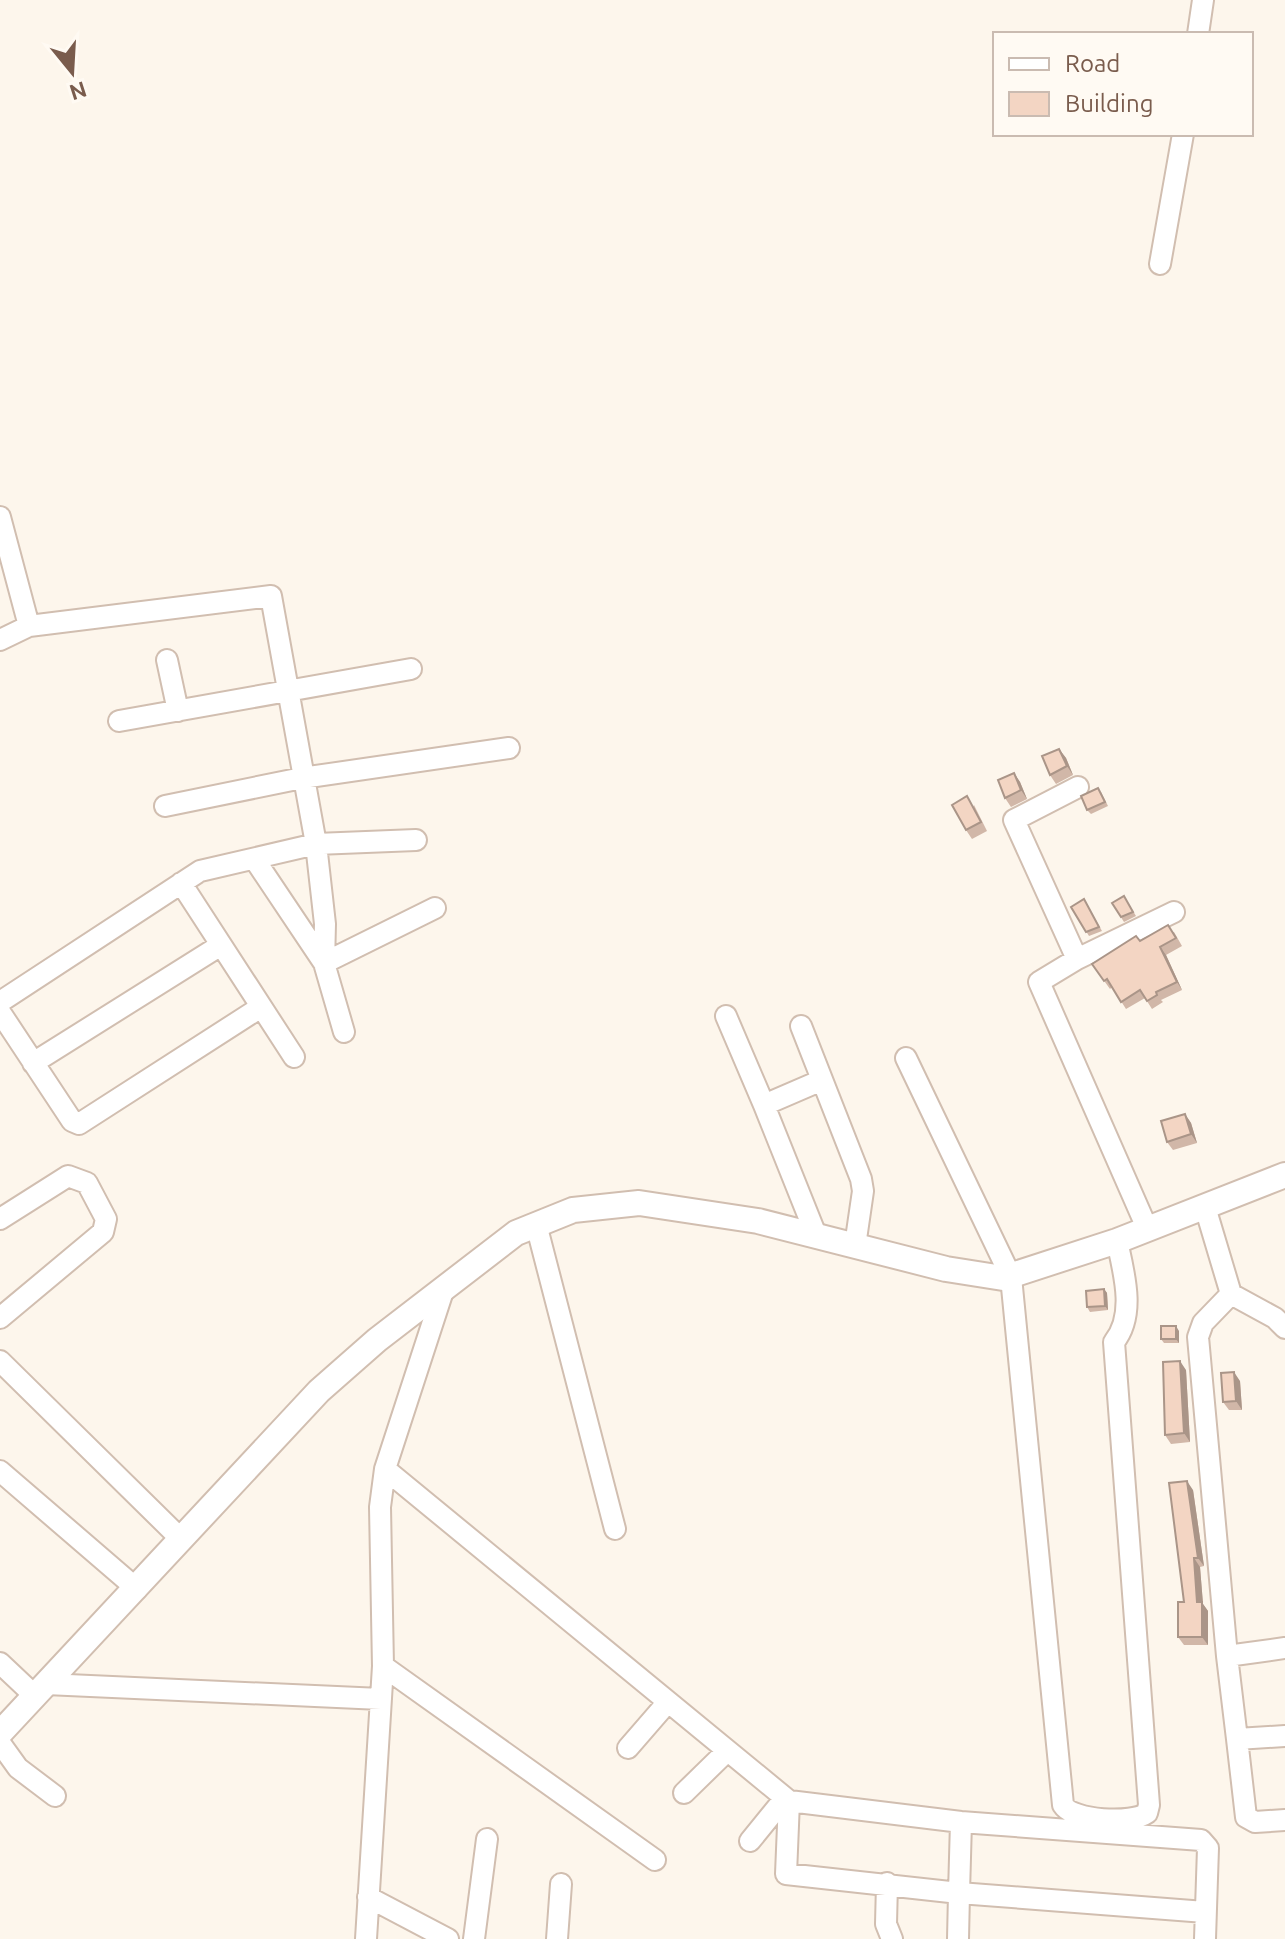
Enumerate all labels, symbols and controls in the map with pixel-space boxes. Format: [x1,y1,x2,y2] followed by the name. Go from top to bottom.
[32,32,112,112] north arrow
[993,32,1253,136] legend
[1065,50,1120,77] text: Road
[67,77,90,106] text: N
[1065,90,1153,117] text: Building

